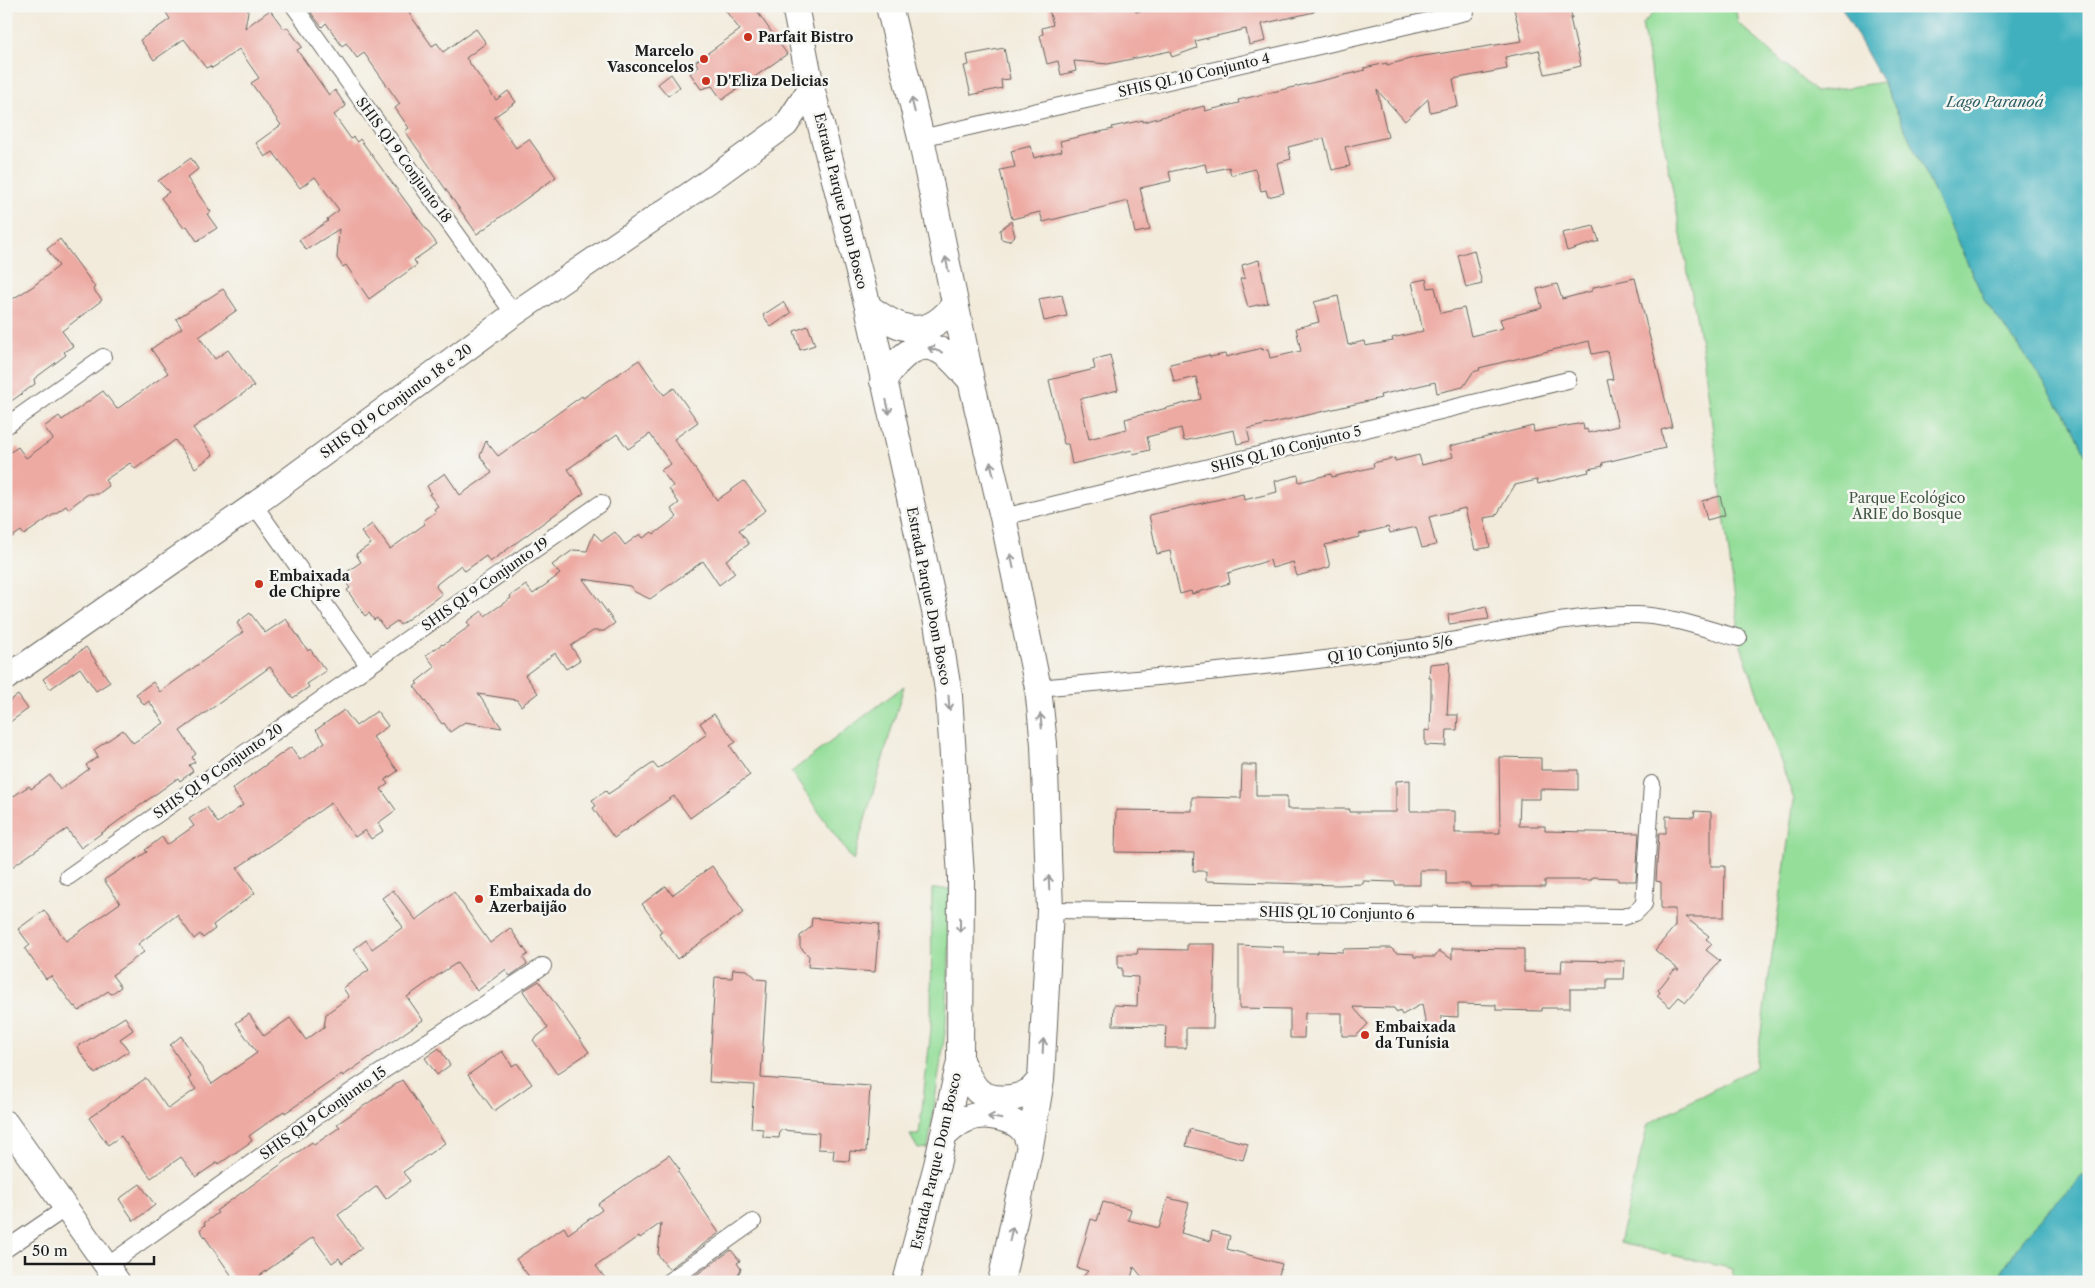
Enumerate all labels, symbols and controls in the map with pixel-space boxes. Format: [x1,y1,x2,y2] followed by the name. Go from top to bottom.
[758,28,853,46] place label: Parfait Bistro
[742,31,754,43] marker: Parfait Bistro
[606,42,694,76] place label: Marcelo Vasconcelos
[1116,49,1272,101] street label: SHIS QL 10 Conjunto 4
[698,53,710,65] marker: Marcelo Vasconcelos
[716,72,828,90] place label: D'Eliza Delicias
[700,75,712,87] marker: D'Eliza Delicias
[1945,92,2044,111] water label: Lago Paranoá
[352,94,456,226] street label: SHIS QI 9 Conjunto 18
[908,98,917,114] one-way arrow
[810,111,872,291] street label: Estrada Parque Dom Bosco
[942,256,951,272] one-way arrow
[317,340,476,462] street label: SHIS QI 9 Conjunto 18 e 20
[927,345,943,354] one-way arrow
[884,398,893,414] one-way arrow
[1209,422,1363,476] street label: SHIS QL 10 Conjunto 5
[987,462,996,478] one-way arrow
[1849,489,1965,523] park label: Parque Ecológico ARIE do Bosque
[903,505,955,687] street label: Estrada Parque Dom Bosco
[418,533,552,635] street label: SHIS QI 9 Conjunto 19
[1007,554,1016,570] one-way arrow
[269,567,351,601] place label: Embaixada de Chipre
[253,578,265,590] marker: Embaixada de Chipre
[1326,631,1454,667] street label: QI 10 Conjunto 5/6
[945,694,954,710] one-way arrow
[1037,713,1046,729] one-way arrow
[150,719,286,823] street label: SHIS QI 9 Conjunto 20
[1045,876,1054,892] one-way arrow
[488,882,592,916] place label: Embaixada do Azerbaijão
[473,893,485,905] marker: Embaixada do Azerbaijão
[1259,903,1415,923] street label: SHIS QL 10 Conjunto 6
[955,916,965,933] one-way arrow
[1375,1018,1457,1052] place label: Embaixada da Tunísia
[1359,1029,1371,1041] marker: Embaixada da Tunísia
[1038,1038,1047,1054] one-way arrow
[256,1062,390,1164] street label: SHIS QI 9 Conjunto 15
[907,1071,965,1251] street label: Estrada Parque Dom Bosco
[988,1113,1004,1123] one-way arrow
[1007,1227,1016,1243] one-way arrow
[25,1233,154,1265] scale bar
[32,1241,68,1260] text: 50 m

